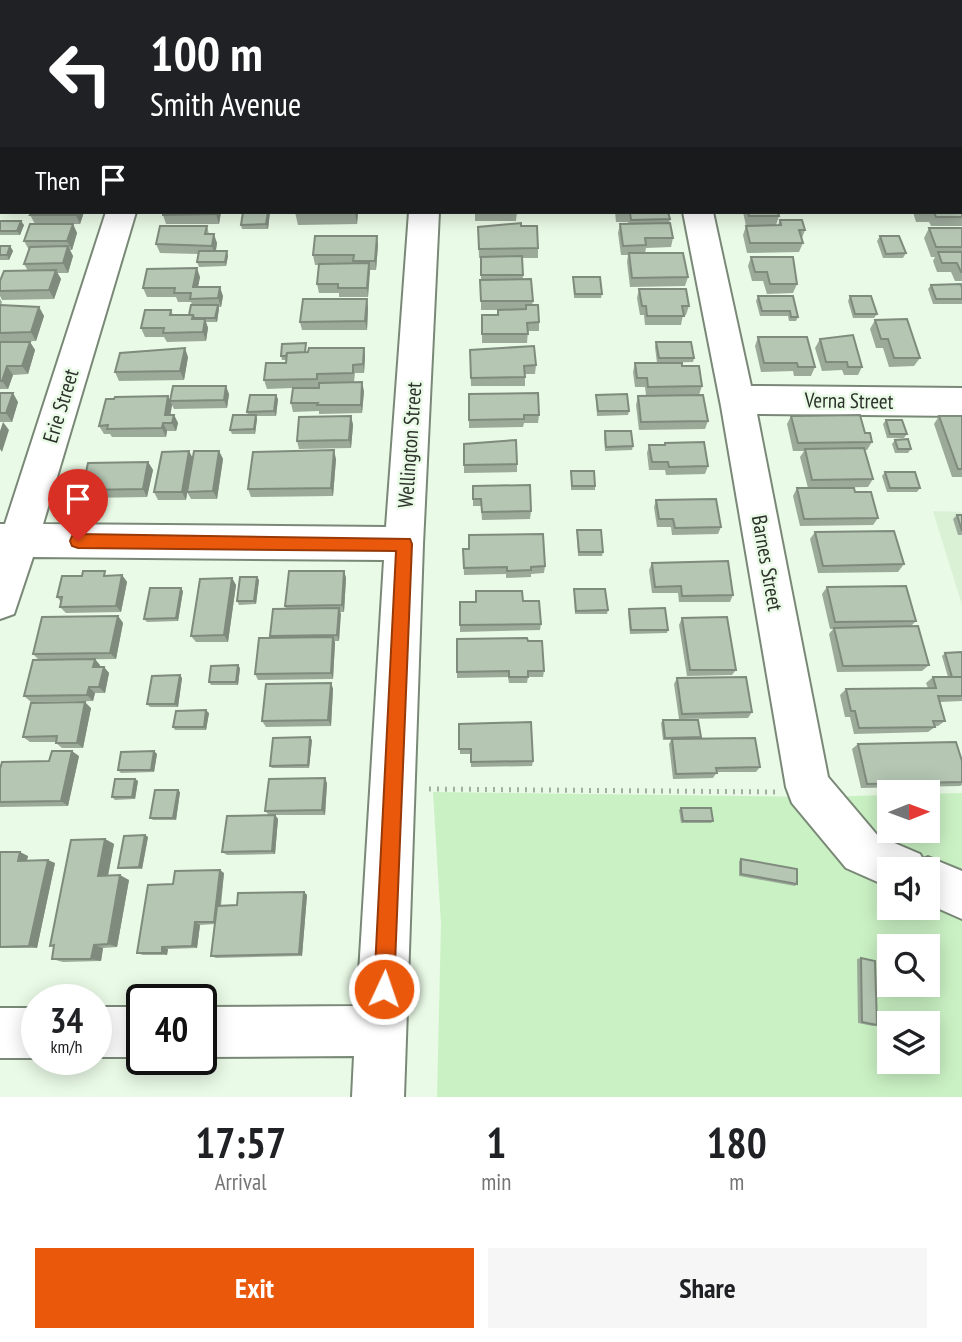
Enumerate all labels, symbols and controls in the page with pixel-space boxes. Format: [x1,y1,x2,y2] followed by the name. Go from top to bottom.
[150,21,263,85] text: 100 m
[35,28,126,119] icon: left
[150,83,301,125] text: Smith Avenue
[94,161,132,199] icon: arrive
[35,164,80,197] text: Then
[37,365,85,446] street label: Erie Street
[392,381,427,509] street label: Wellington Street
[803,386,894,415] street label: Verna Street
[48,469,108,541] pin
[59,480,97,518] icon: arrive
[746,513,789,613] street label: Barnes Street
[877,780,940,844] north arrow
[877,780,940,1074] map controls
[877,857,940,920] button: sound
[877,934,940,997] button: search
[347,952,421,1026] position arrow
[126,984,217,1075] speed limit sign: 40
[50,997,83,1043] text: 34
[877,1011,940,1074] button: layers
[51,1035,82,1058] text: km/h
[195,1115,286,1170] text: 17:57
[486,1115,506,1170] text: 1
[707,1115,767,1170] text: 180
[215,1167,267,1196] text: Arrival
[481,1167,511,1196] text: min
[729,1167,744,1196] text: m
[35,1248,474,1328] button: Exit
[488,1248,927,1328] button: Share

